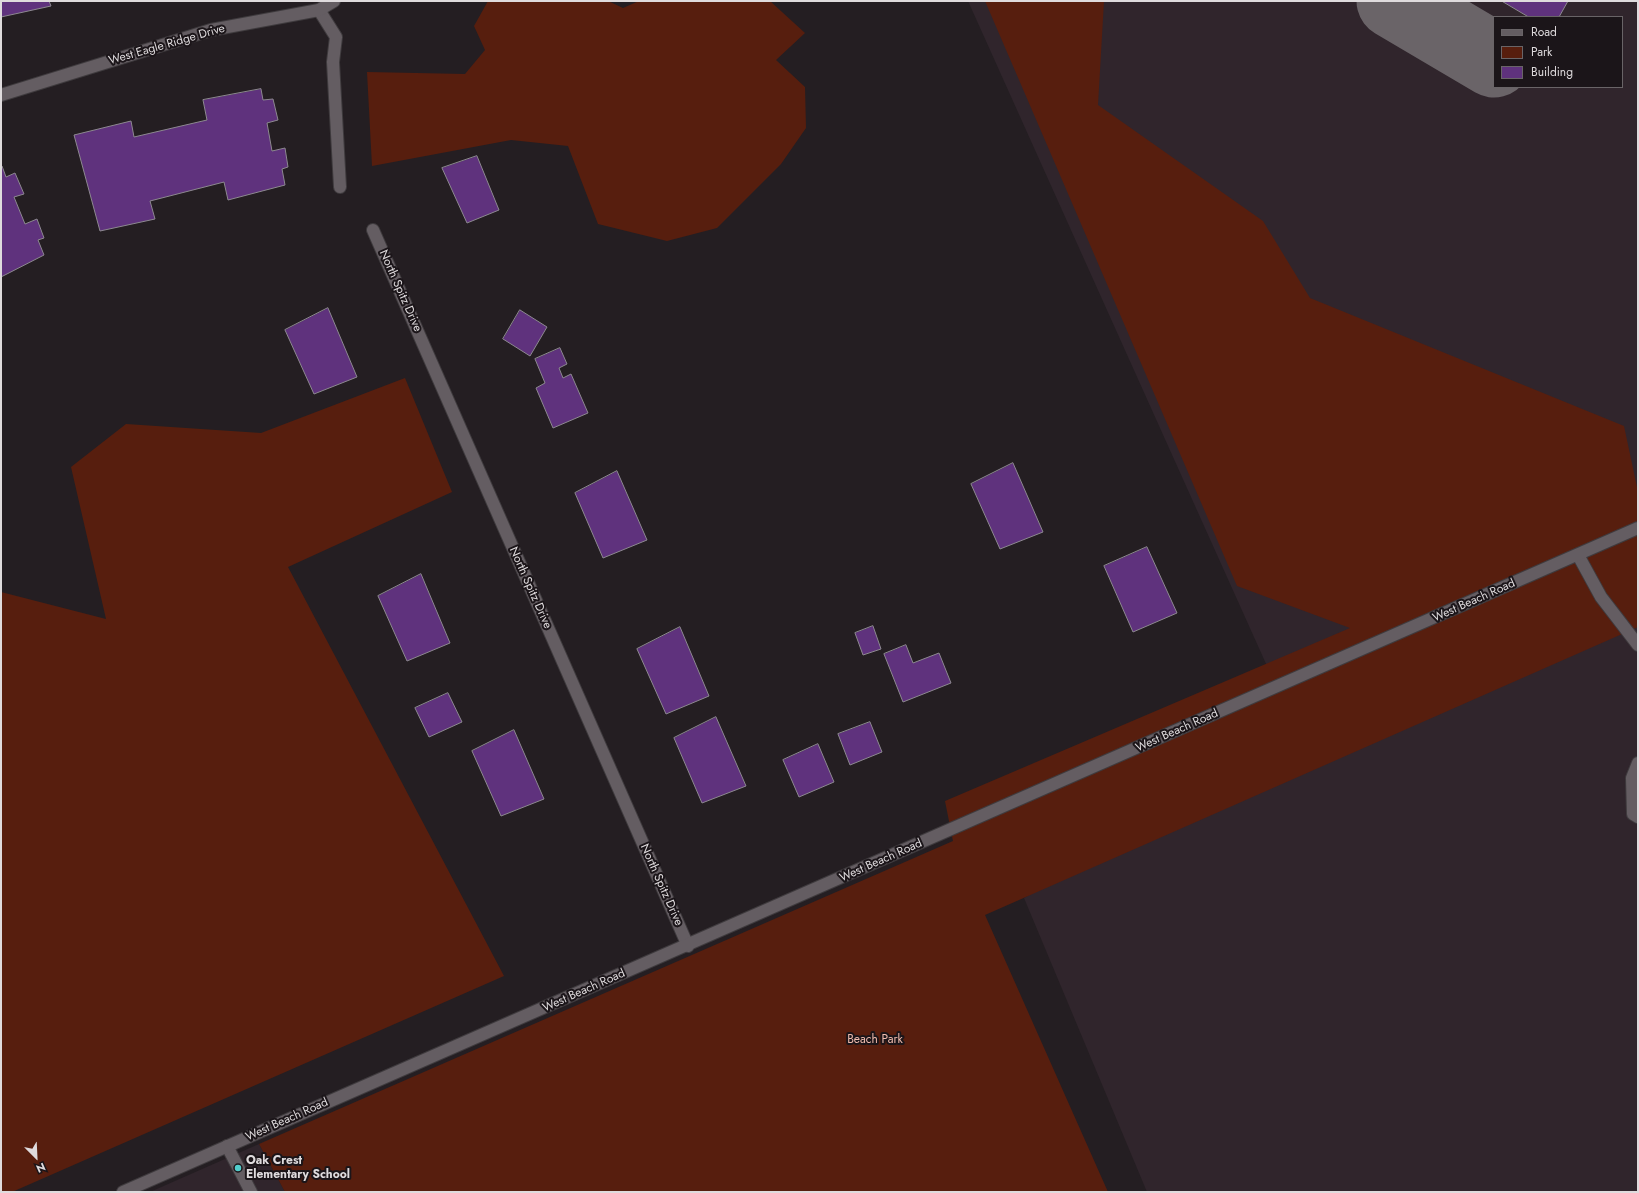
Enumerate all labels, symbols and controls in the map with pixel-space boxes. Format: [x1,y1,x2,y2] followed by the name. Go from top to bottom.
[1493,16,1623,88] legend
[107,22,227,68] street label: West Eagle Ridge Drive
[1531,23,1557,41] text: Road
[1531,43,1552,61] text: Park
[1531,63,1573,81] text: Building
[376,248,424,334] street label: North Spitz Drive
[506,545,554,631] street label: North Spitz Drive
[1431,576,1517,626] street label: West Beach Road
[1134,706,1220,756] street label: West Beach Road
[838,836,924,886] street label: West Beach Road
[637,842,685,928] street label: North Spitz Drive
[541,966,627,1016] street label: West Beach Road
[847,1033,903,1047] park label: Beach Park
[244,1095,330,1145] street label: West Beach Road
[16,1137,56,1177] north arrow
[246,1154,350,1182] place label: Oak Crest Elementary School
[34,1159,48,1177] text: N
[233,1163,243,1173] marker: Oak Crest Elementary School

